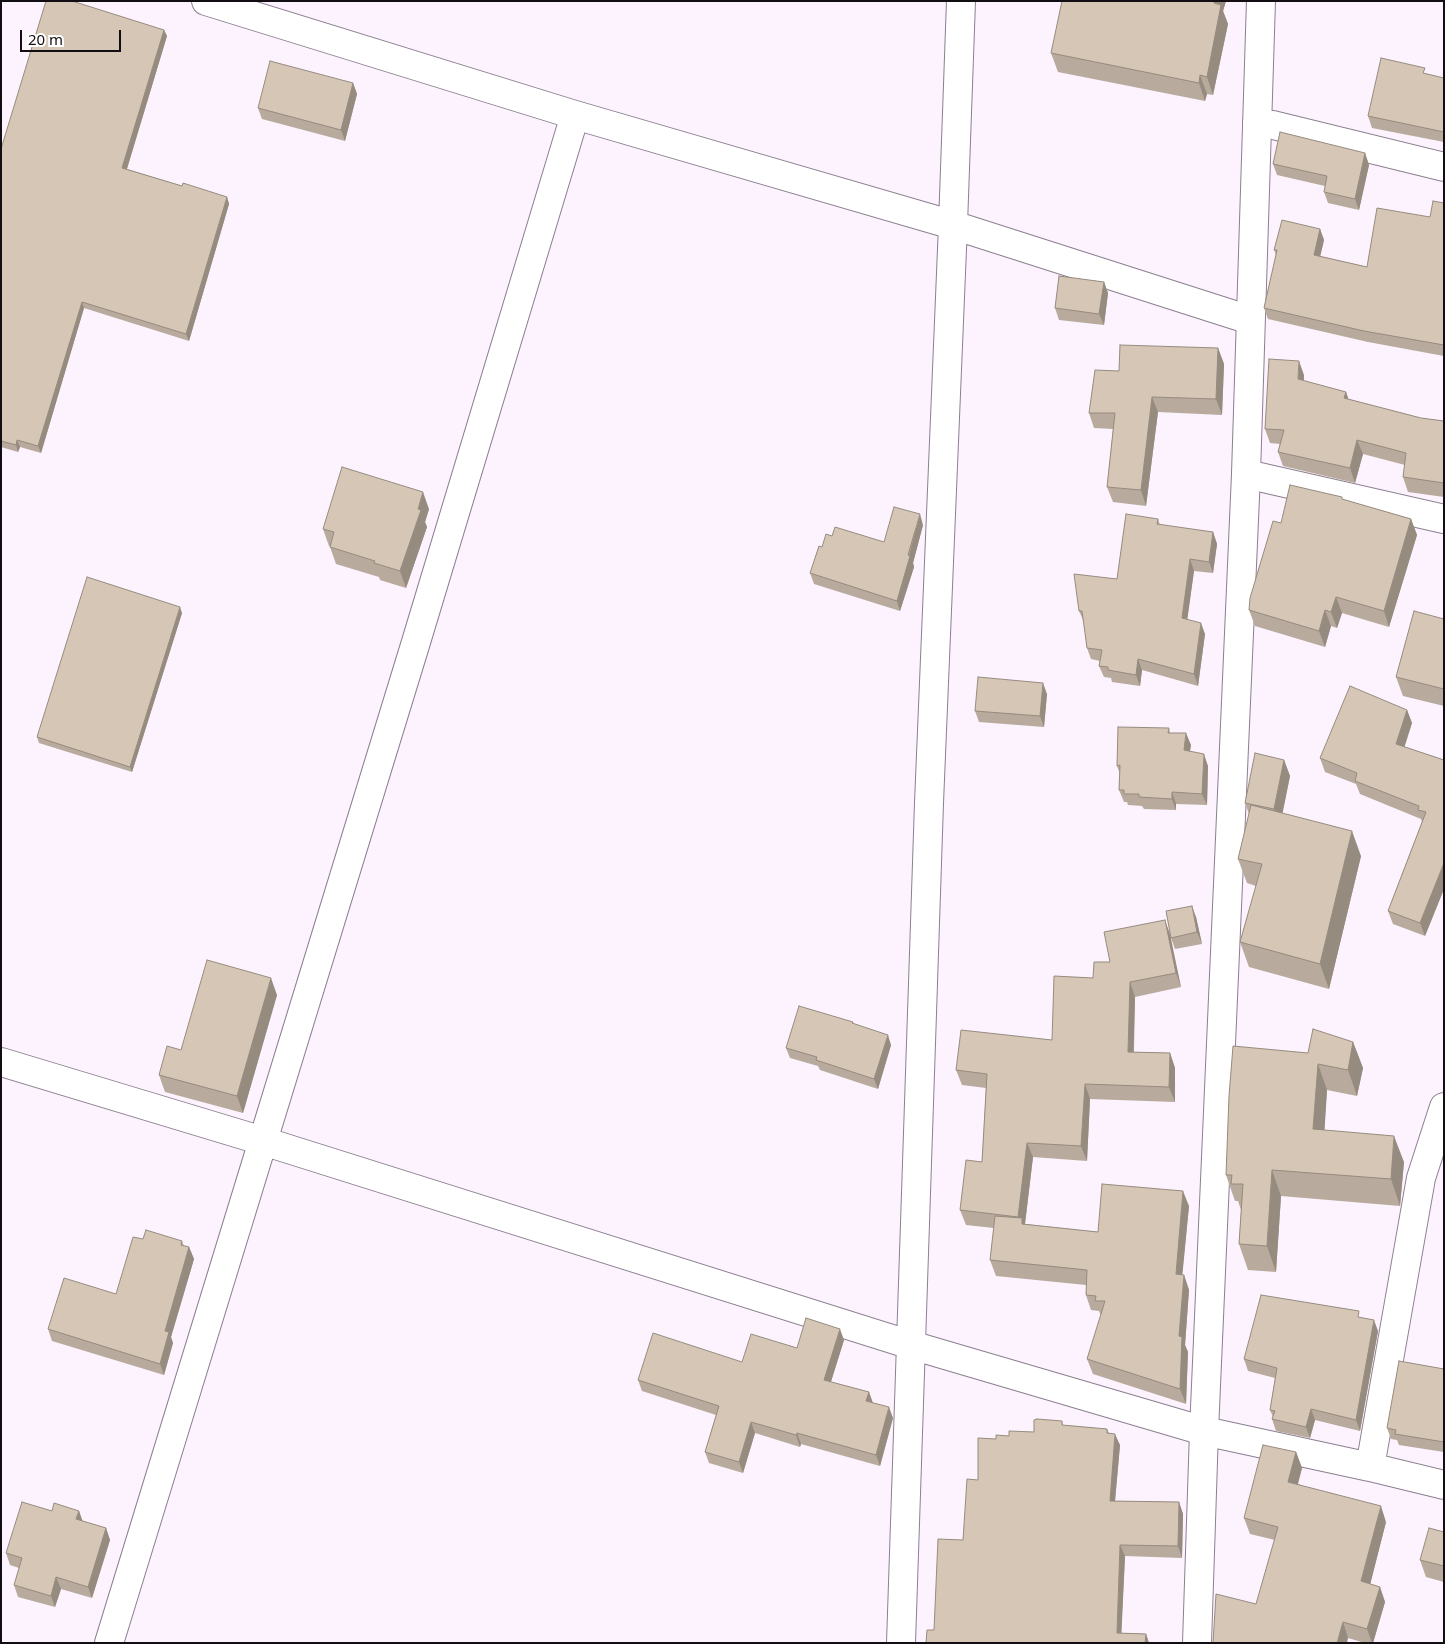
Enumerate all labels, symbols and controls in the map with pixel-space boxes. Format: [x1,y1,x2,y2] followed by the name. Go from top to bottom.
[22,20,124,52] scale bar
[28,29,63,49] text: 20 m

